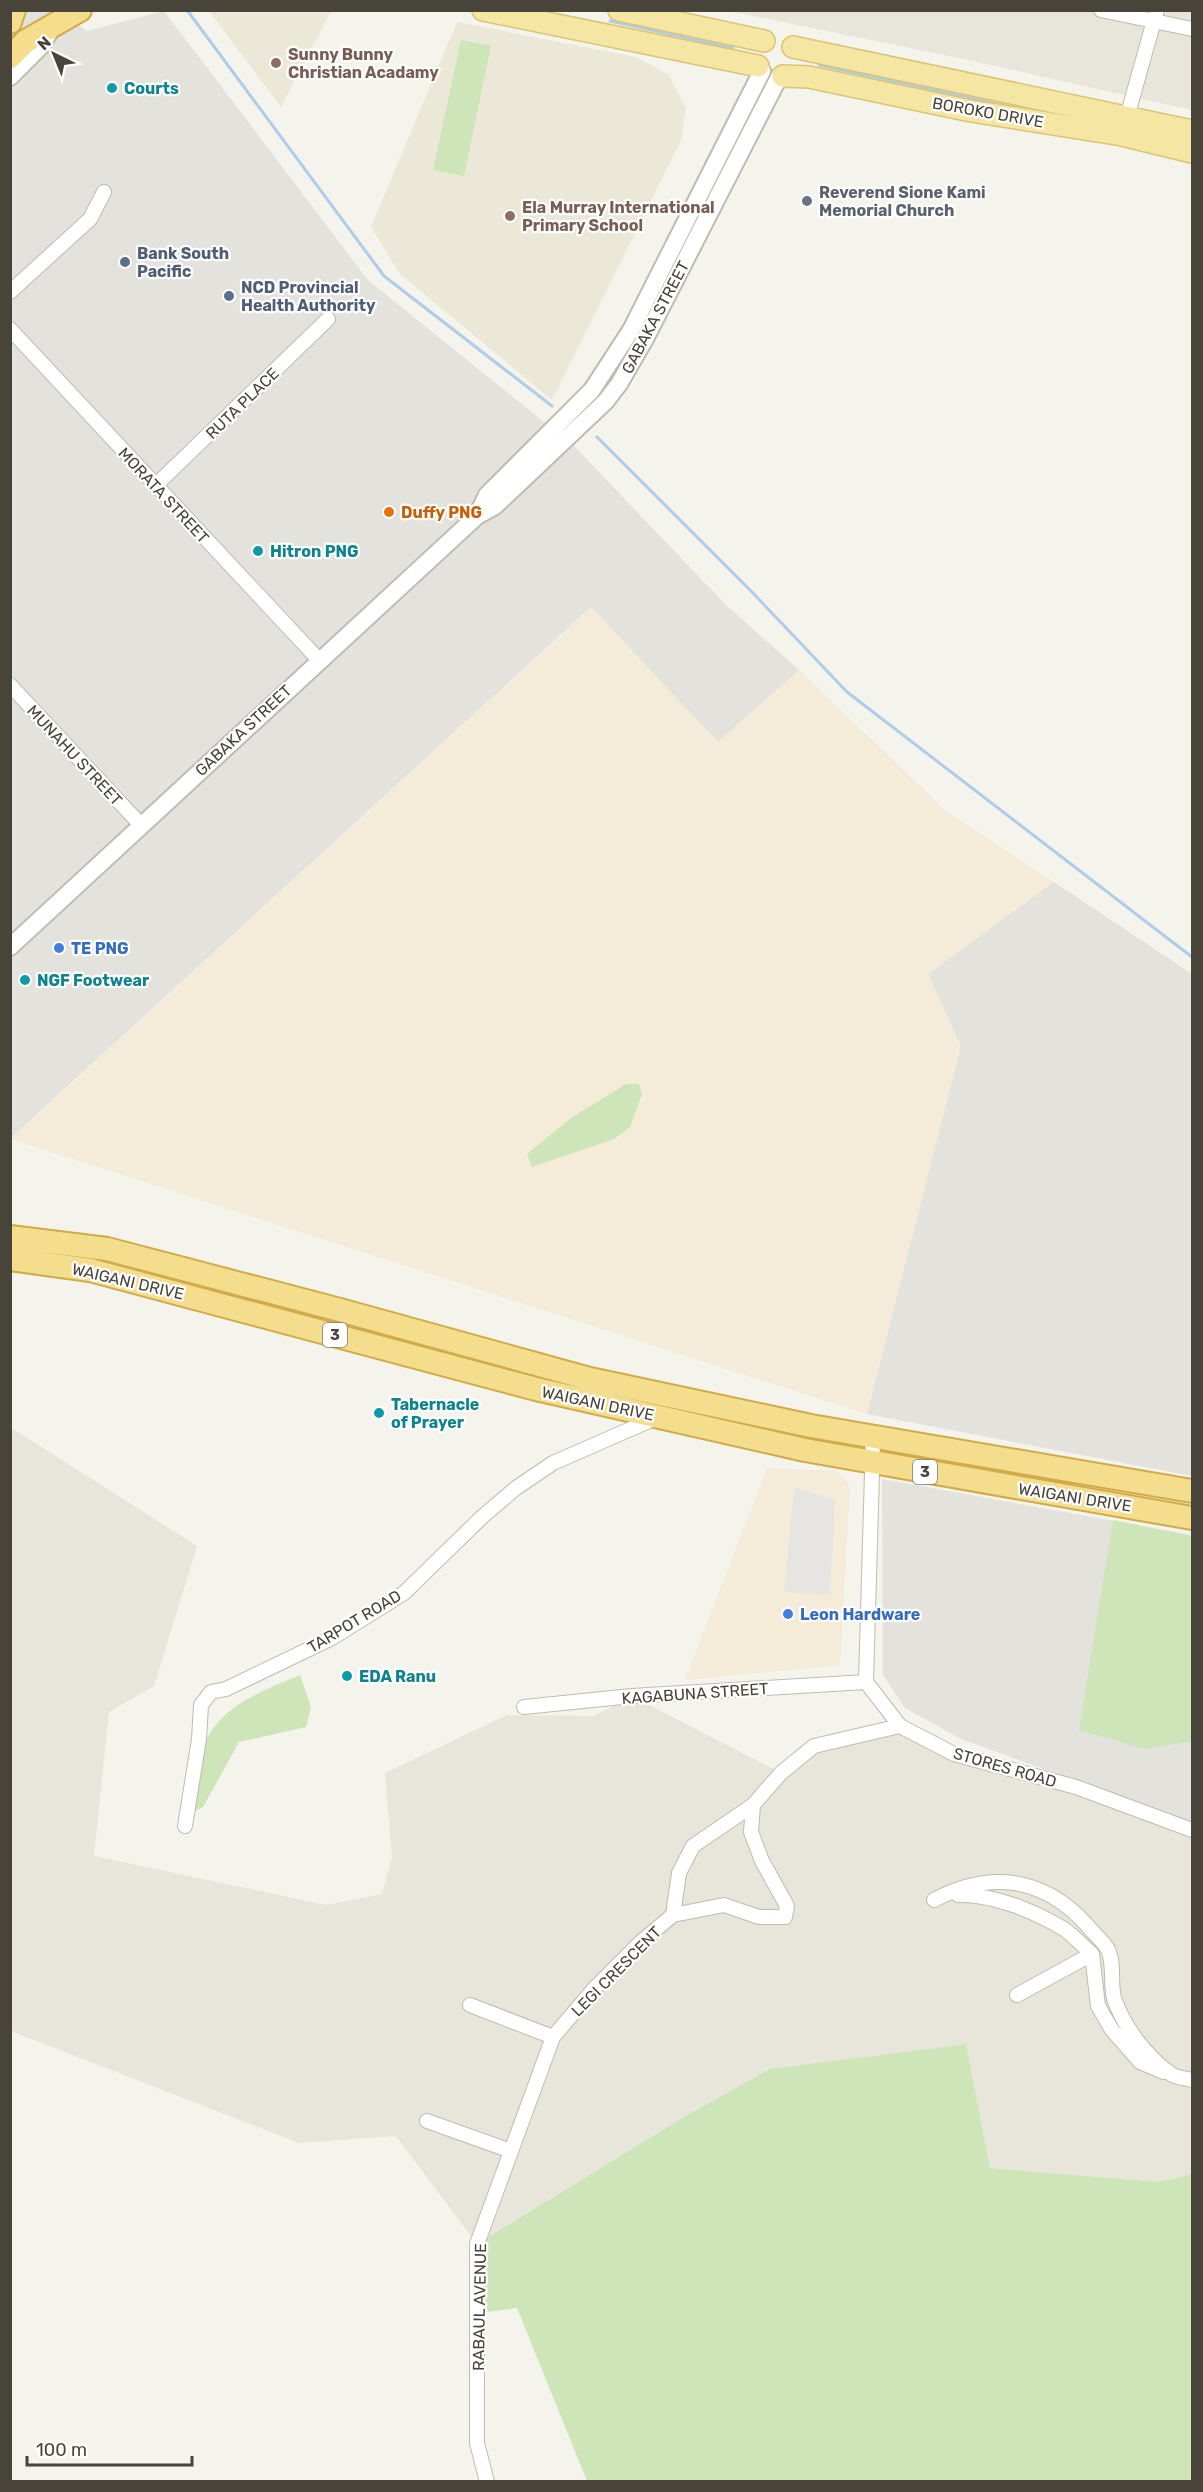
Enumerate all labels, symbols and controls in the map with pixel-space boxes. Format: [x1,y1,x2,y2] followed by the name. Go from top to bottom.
[24,24,84,84] north arrow
[33,33,55,54] text: N
[288,45,439,82] place label: Sunny Bunny Christian Acadamy
[269,56,283,70] marker: Sunny Bunny Christian Acadamy
[124,79,179,98] place label: Courts
[105,81,119,95] marker: Courts
[931,93,1045,132] street label: BOROKO DRIVE
[819,183,986,220] place label: Reverend Sione Kami Memorial Church
[800,194,814,208] marker: Reverend Sione Kami Memorial Church
[522,198,715,235] place label: Ela Murray International Primary School
[503,209,517,223] marker: Ela Murray International Primary School
[137,244,229,281] place label: Bank South Pacific
[118,255,132,269] marker: Bank South Pacific
[618,258,693,377] street label: GABAKA STREET
[241,278,376,315] place label: NCD Provincial Health Authority
[222,289,236,303] marker: NCD Provincial Health Authority
[202,364,283,443] street label: RUTA PLACE
[114,443,213,547] street label: MORATA STREET
[401,503,482,522] place label: Duffy PNG
[382,505,396,519] marker: Duffy PNG
[270,542,358,561] place label: Hitron PNG
[251,544,265,558] marker: Hitron PNG
[191,681,295,780] street label: GABAKA STREET
[23,701,126,810] street label: MUNAHU STREET
[71,939,129,958] place label: TE PNG
[52,941,66,955] marker: TE PNG
[37,971,150,990] place label: NGF Footwear
[18,973,32,987] marker: NGF Footwear
[70,1259,186,1304] street label: WAIGANI DRIVE
[323,1323,347,1347] road number: 3
[540,1382,656,1425] street label: WAIGANI DRIVE
[391,1395,479,1432] place label: Tabernacle of Prayer
[372,1406,386,1420] marker: Tabernacle of Prayer
[913,1460,937,1484] road number: 3
[1017,1479,1133,1516] street label: WAIGANI DRIVE
[304,1586,404,1657] street label: TARPOT ROAD
[800,1605,920,1624] place label: Leon Hardware
[781,1607,795,1621] marker: Leon Hardware
[359,1667,436,1686] place label: EDA Ranu
[340,1669,354,1683] marker: EDA Ranu
[621,1679,769,1708] street label: KAGABUNA STREET
[951,1744,1059,1791] street label: STORES ROAD
[567,1922,665,2020] street label: LEGI CRESCENT
[469,2243,490,2371] street label: RABAUL AVENUE
[27,2429,192,2467] scale bar
[36,2439,87,2461] text: 100 m

